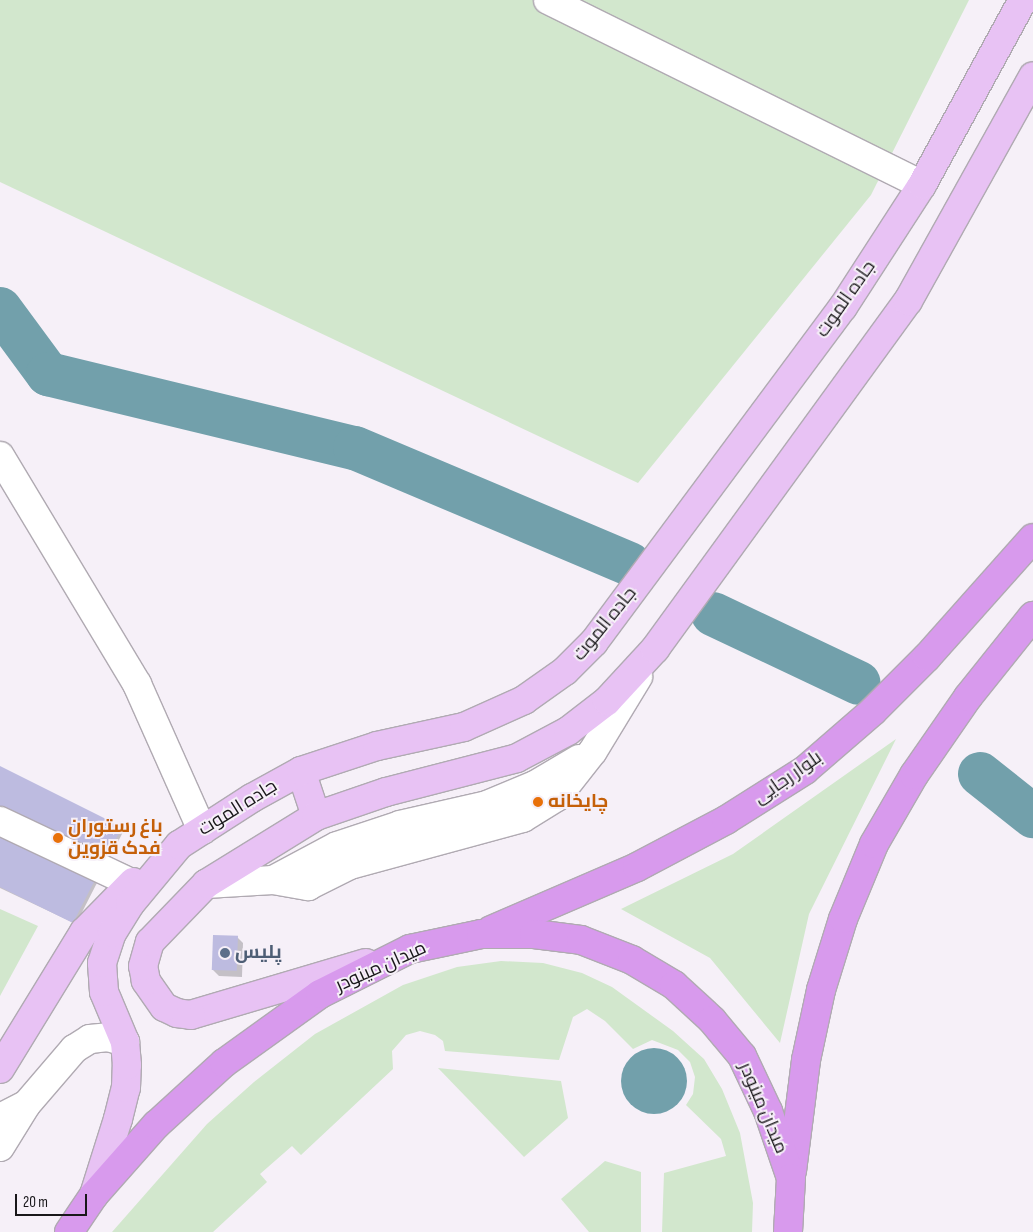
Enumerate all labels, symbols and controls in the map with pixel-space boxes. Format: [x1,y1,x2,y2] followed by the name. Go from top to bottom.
[811,256,881,342] street label: جاده الموت
[568,582,642,666] street label: جاده الموت
[750,746,826,810] street label: بلوار رجایی
[194,775,282,841] street label: جاده الموت
[548,791,608,813] place label: چایخانه
[532,796,544,808] marker: چایخانه
[68,816,163,860] place label: باغ رستوران فدک قزوین
[52,832,64,844] marker: باغ رستوران فدک قزوین
[332,937,430,997] street label: میدان مینودر
[235,942,282,964] place label: پلیس
[219,947,231,959] marker: پلیس
[734,1059,792,1157] street label: میدان مینودر
[18,1184,90,1216] scale bar
[23,1193,48,1212] text: 20 m

